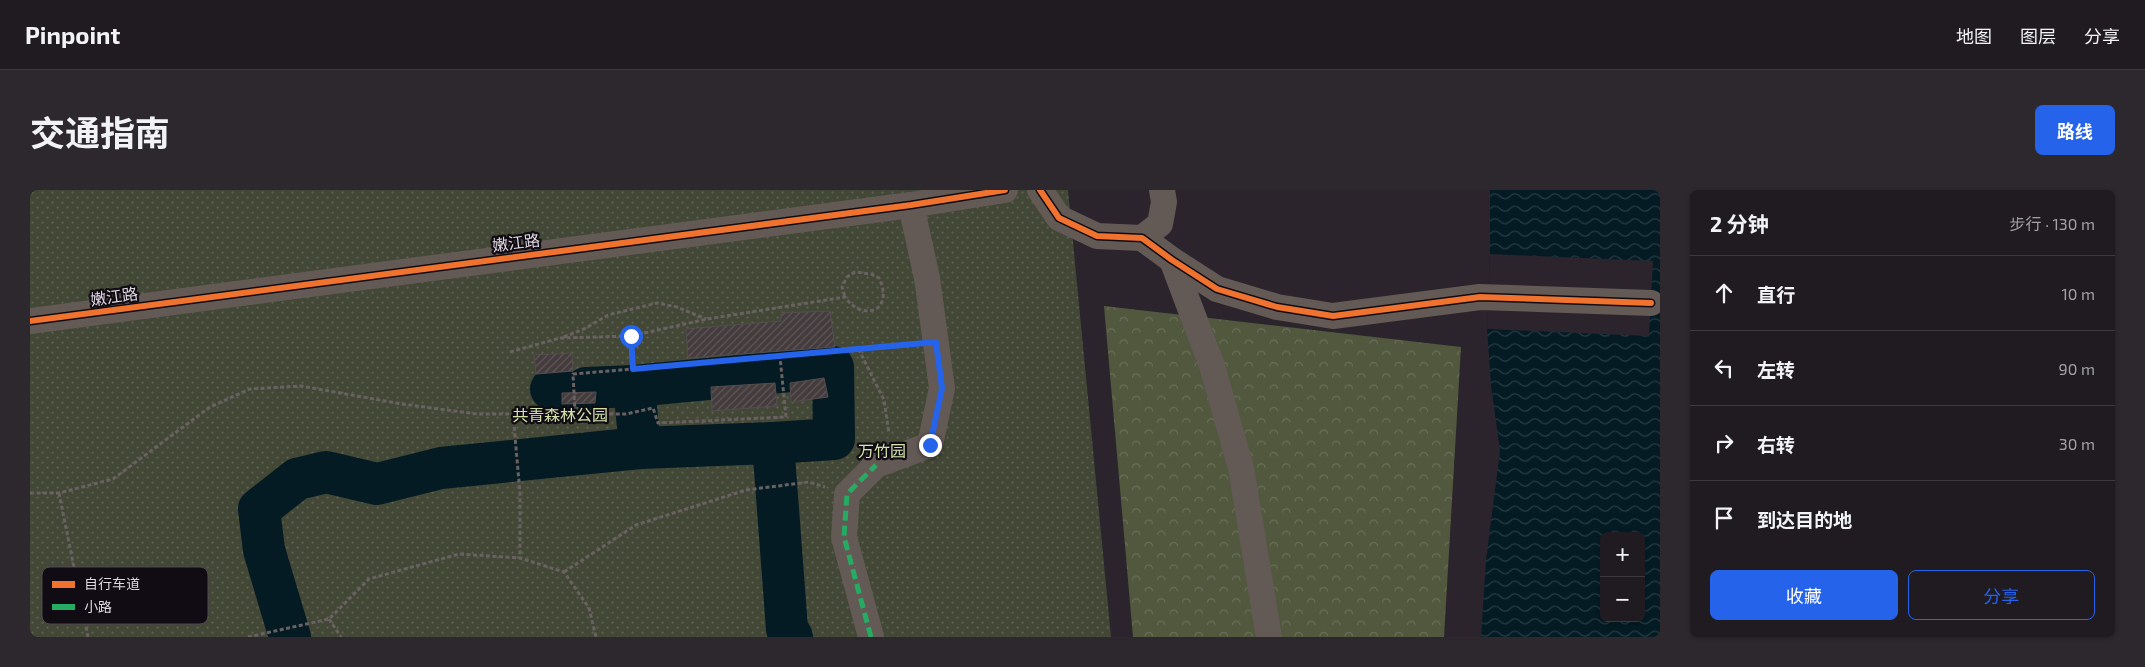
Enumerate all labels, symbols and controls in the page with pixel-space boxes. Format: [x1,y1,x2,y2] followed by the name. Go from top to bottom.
[25,20,120,49] text: Pinpoint
[1956,25,1992,47] text: 地图
[2020,25,2056,47] text: 图层
[2084,25,2120,47] text: 分享
[2035,105,2115,155] button: 路线
[30,111,170,153] text: 交通指南
[1710,211,1769,236] text: 2 分钟
[2010,214,2095,233] text: 步行 · 130 m
[491,230,541,254] street label: 嫩江路
[1710,279,1738,307] icon: ahead
[89,283,139,309] street label: 嫩江路
[1757,283,1795,306] text: 直行
[2061,284,2095,303] text: 10 m
[620,325,643,348] route start
[1710,354,1738,382] icon: left
[1757,358,1795,381] text: 左转
[2059,359,2095,378] text: 90 m
[512,405,608,424] park label: 共青森林公园
[1710,429,1738,457] icon: right
[1757,433,1795,456] text: 右转
[919,434,942,457] route end
[2059,434,2095,453] text: 30 m
[858,441,906,460] park label: 万竹园
[1710,504,1738,532] icon: arrive
[1757,508,1852,531] text: 到达目的地
[1600,532,1645,622] map controls
[1600,532,1645,577] button: +
[42,567,208,624] legend
[1710,570,1898,620] button: 收藏
[1908,570,2095,620] button: 分享
[84,575,140,592] text: 自行车道
[1600,577,1645,622] button: −
[84,598,112,615] text: 小路

